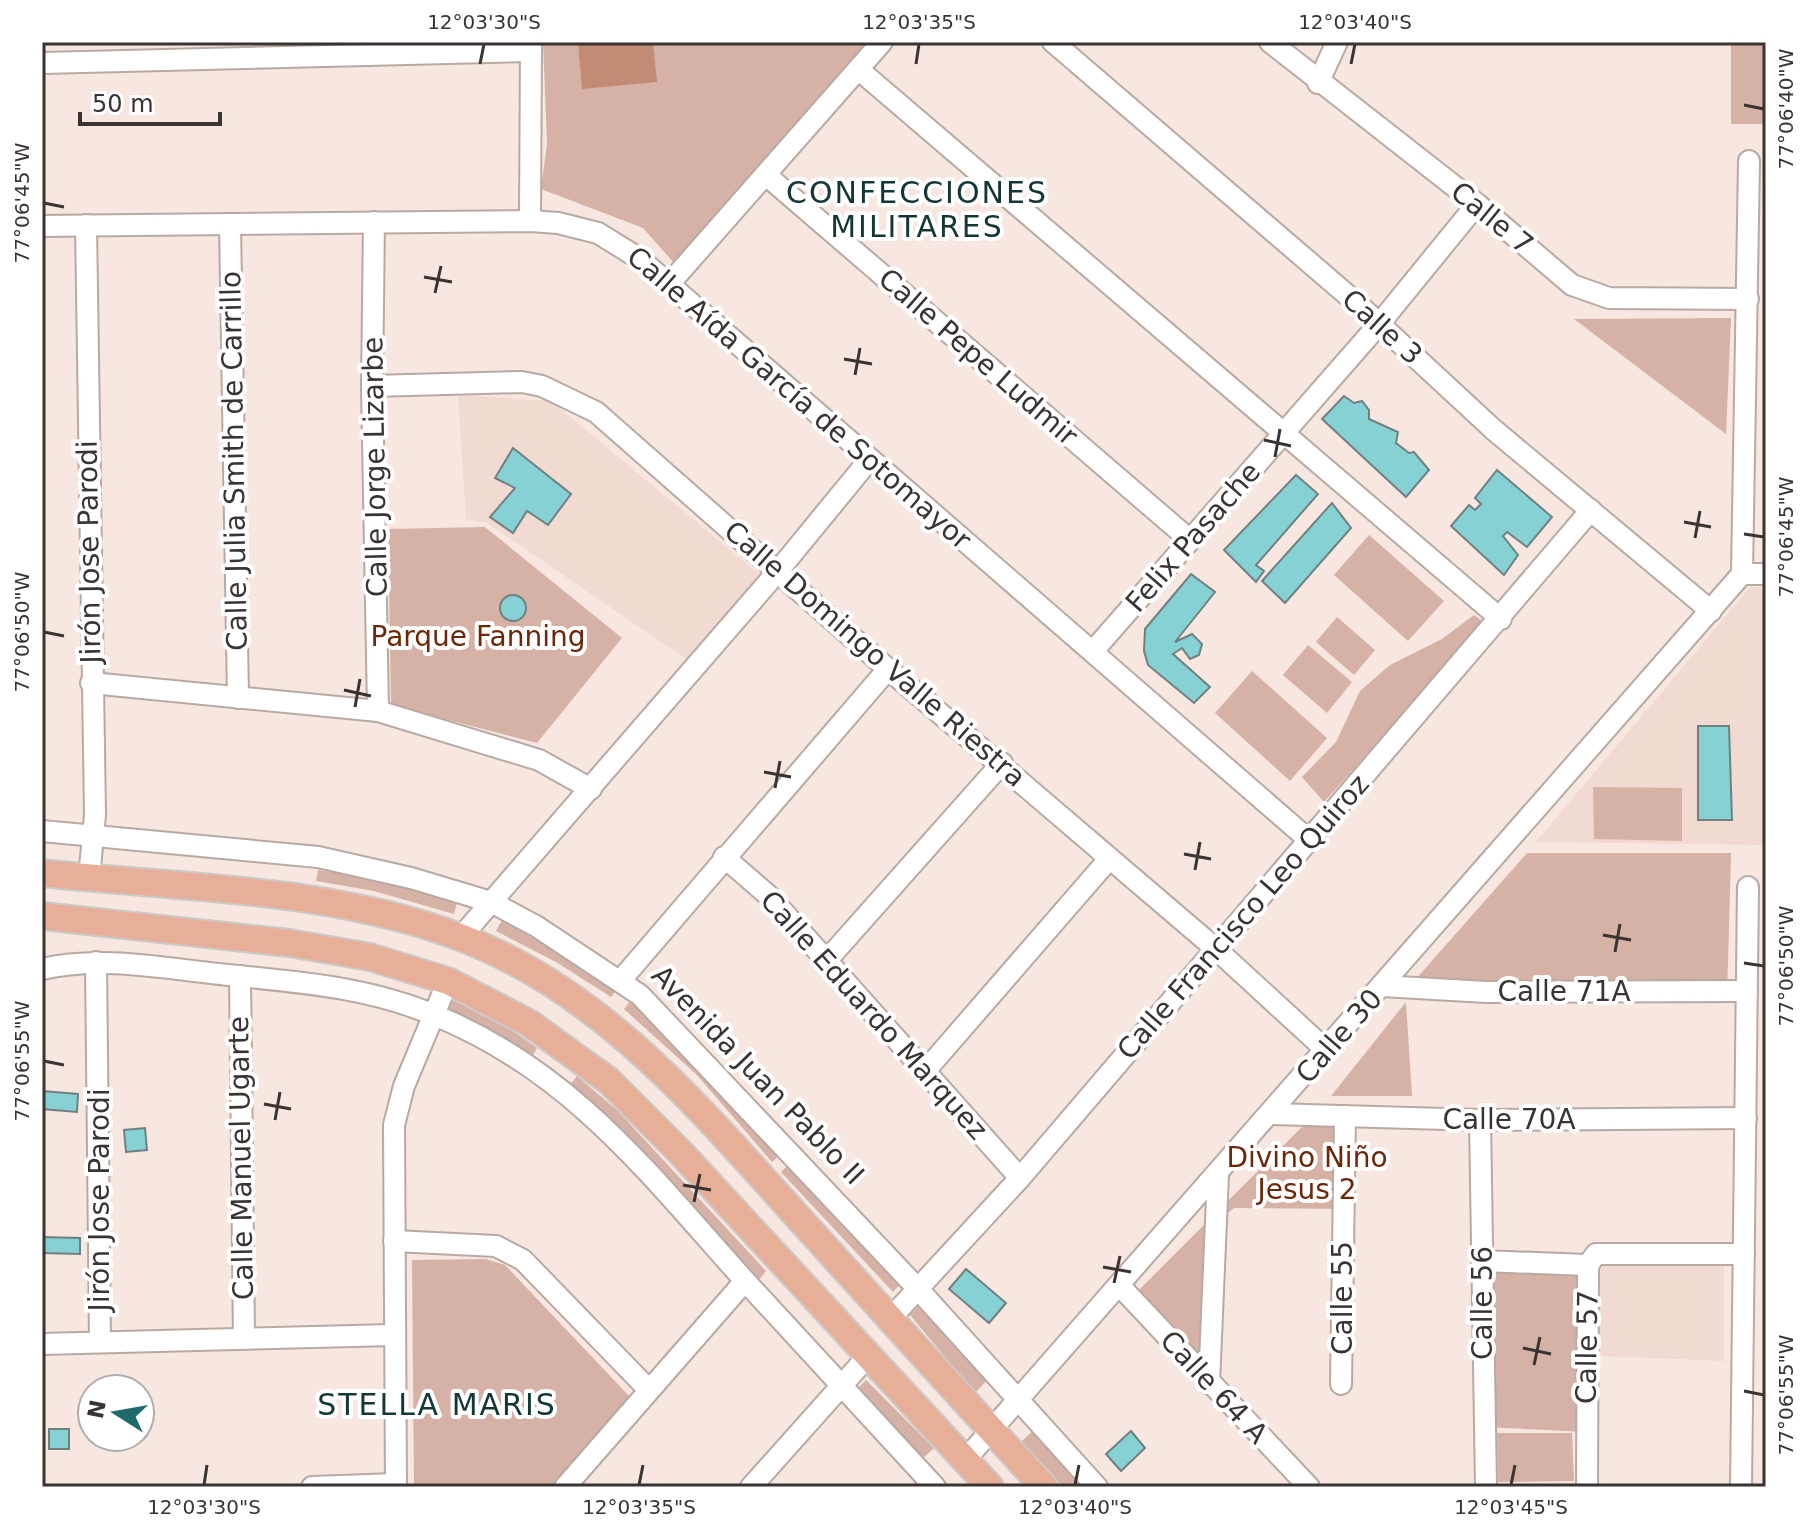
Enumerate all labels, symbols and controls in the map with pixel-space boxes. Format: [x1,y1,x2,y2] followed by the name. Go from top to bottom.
[427,10,541,34] text: 12°03'30"S
[862,10,976,34] text: 12°03'35"S
[1298,10,1412,34] text: 12°03'40"S
[1774,48,1798,169] text: 77°06'40"W
[80,76,220,126] scale bar
[92,90,154,118] text: 50 m
[10,142,34,263] text: 77°06'45"W
[786,175,1048,244] district label: CONFECCIONES MILITARES
[1444,175,1540,261] street label: Calle 7
[620,240,978,557] street label: Calle Aída García de Sotomayor
[872,262,1085,453] street label: Calle Pepe Ludmir
[214,271,254,651] street label: Calle Julia Smith de Carrillo
[1335,283,1429,371] street label: Calle 3
[356,337,394,597] street label: Calle Jorge Lizarbe
[71,440,107,666] street label: Jirón Jose Parodi
[1119,455,1267,619] street label: Felix Pasache
[1774,476,1798,597] text: 77°06'45"W
[718,514,1032,794] street label: Calle Domingo Valle Riestra
[10,571,34,692] text: 77°06'50"W
[371,620,585,653] park label: Parque Fanning
[1110,768,1376,1066] street label: Calle Francisco Leo Quiroz
[754,884,994,1146] street label: Calle Eduardo Marquez
[1774,905,1798,1026] text: 77°06'50"W
[645,959,871,1191] street label: Avenida Juan Pablo II
[1497,975,1631,1008] street label: Calle 71A
[1289,982,1389,1090] street label: Calle 30
[10,1000,34,1121] text: 77°06'55"W
[222,1016,260,1300] street label: Calle Manuel Ugarte
[83,1088,116,1314] street label: Jirón Jose Parodi
[1442,1103,1576,1136] street label: Calle 70A
[1226,1141,1388,1206] park label: Divino Niño Jesus 2
[1326,1241,1359,1355] street label: Calle 55
[1466,1246,1499,1360] street label: Calle 56
[1570,1290,1604,1404] street label: Calle 57
[1153,1324,1275,1450] street label: Calle 64 A
[1774,1334,1798,1455] text: 77°06'55"W
[76,1373,156,1453] north arrow
[317,1387,557,1422] district label: STELLA MARIS
[83,1398,111,1421] text: N
[147,1495,261,1519] text: 12°03'30"S
[582,1495,696,1519] text: 12°03'35"S
[1018,1495,1132,1519] text: 12°03'40"S
[1454,1495,1568,1519] text: 12°03'45"S

